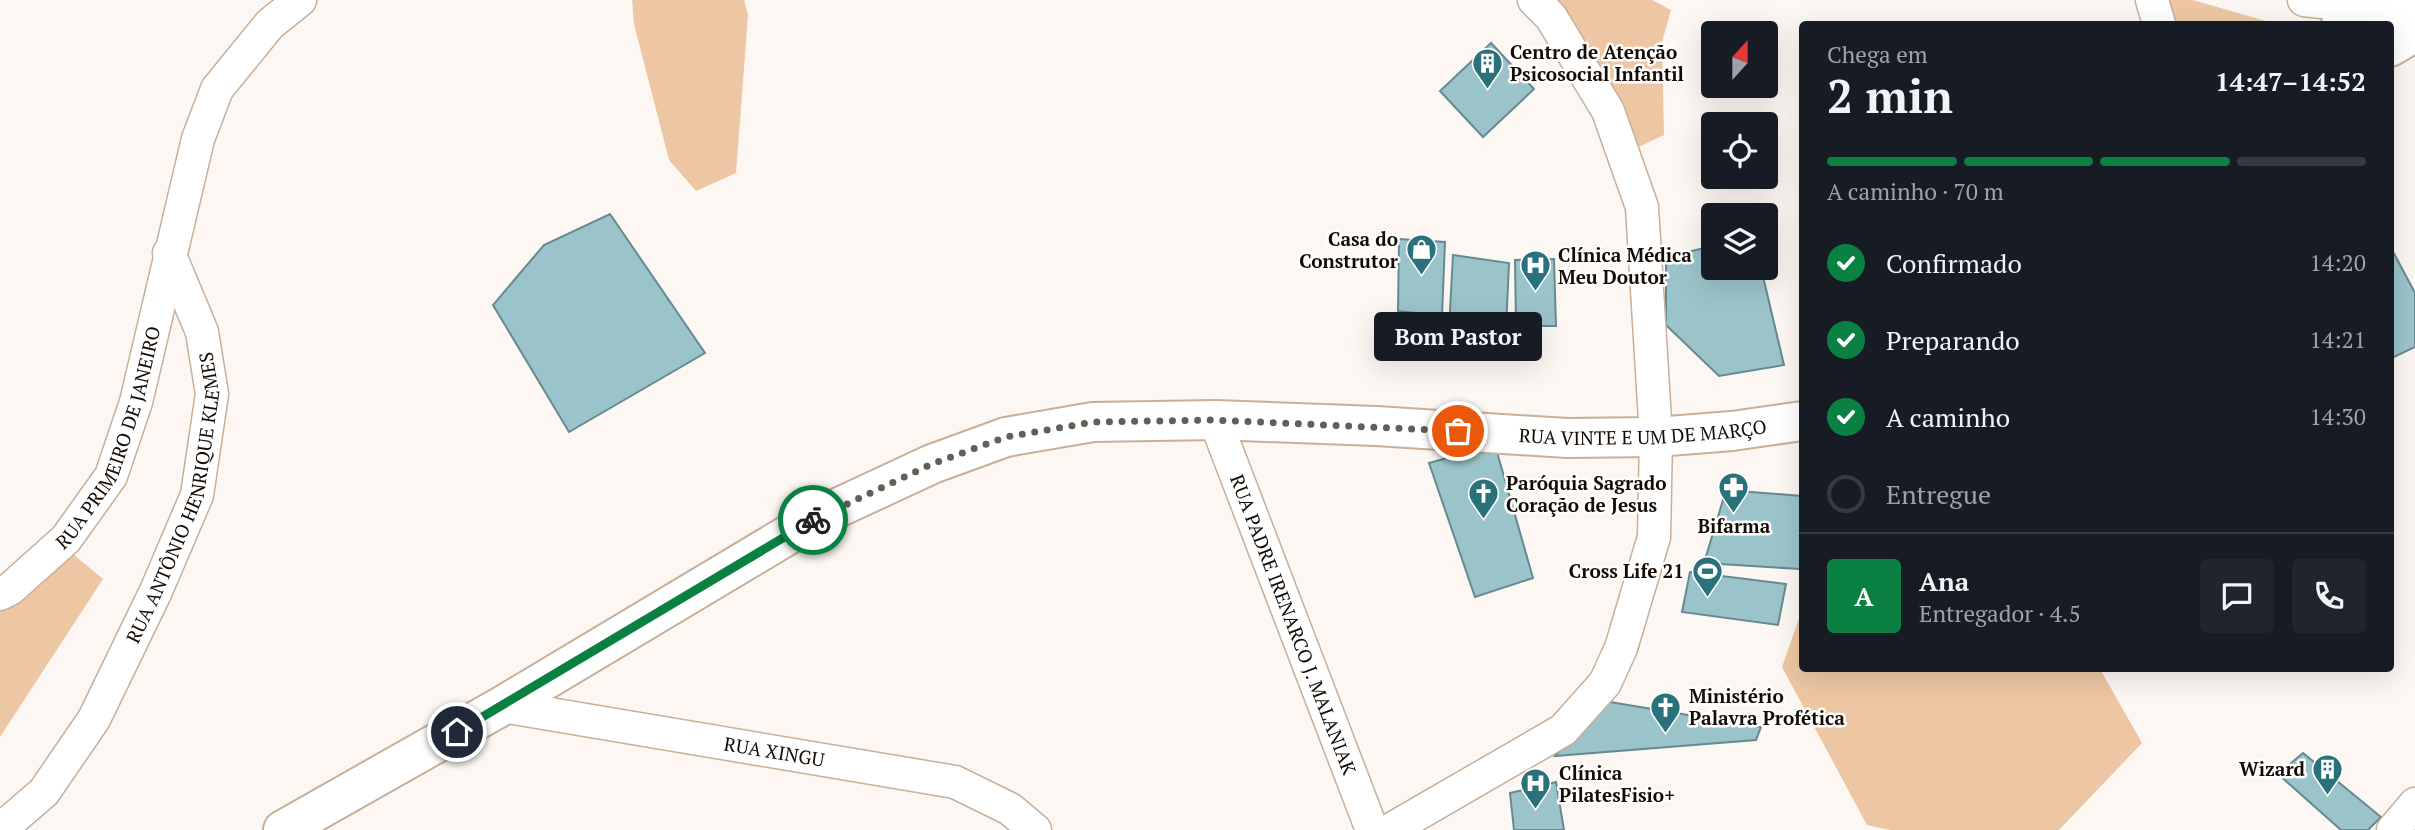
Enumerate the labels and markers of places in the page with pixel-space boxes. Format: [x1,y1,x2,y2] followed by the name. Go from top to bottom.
[1510,39,1684,86] place label: Centro de Atenção Psicosocial Infantil
[1470,46,1504,90] building icon: Centro de Atenção Psicosocial Infantil
[1299,226,1399,273] place label: Casa do Construtor
[1404,233,1438,277] shop icon: Casa do Construtor
[1558,242,1692,289] place label: Clínica Médica Meu Doutor
[1518,249,1552,293] hospital icon: Clínica Médica Meu Doutor
[1374,312,1542,361] callout: Bom Pastor
[1428,401,1488,461] pin
[1506,470,1666,517] place label: Paróquia Sagrado Coração de Jesus
[1717,470,1751,514] pharmacy icon: Bifarma
[1466,477,1500,521] church icon: Paróquia Sagrado Coração de Jesus
[1698,513,1771,538] place label: Bifarma
[1690,554,1724,598] sports icon: Cross Life 21
[1569,558,1684,583] place label: Cross Life 21
[1689,683,1845,730] place label: Ministério Palavra Profética
[1649,690,1683,734] church icon: Ministério Palavra Profética
[427,702,487,762] pin
[2311,752,2345,796] building icon: Wizard
[2239,756,2306,781] place label: Wizard
[1559,760,1675,807] place label: Clínica PilatesFisio+
[1519,767,1553,811] hospital icon: Clínica PilatesFisio+

